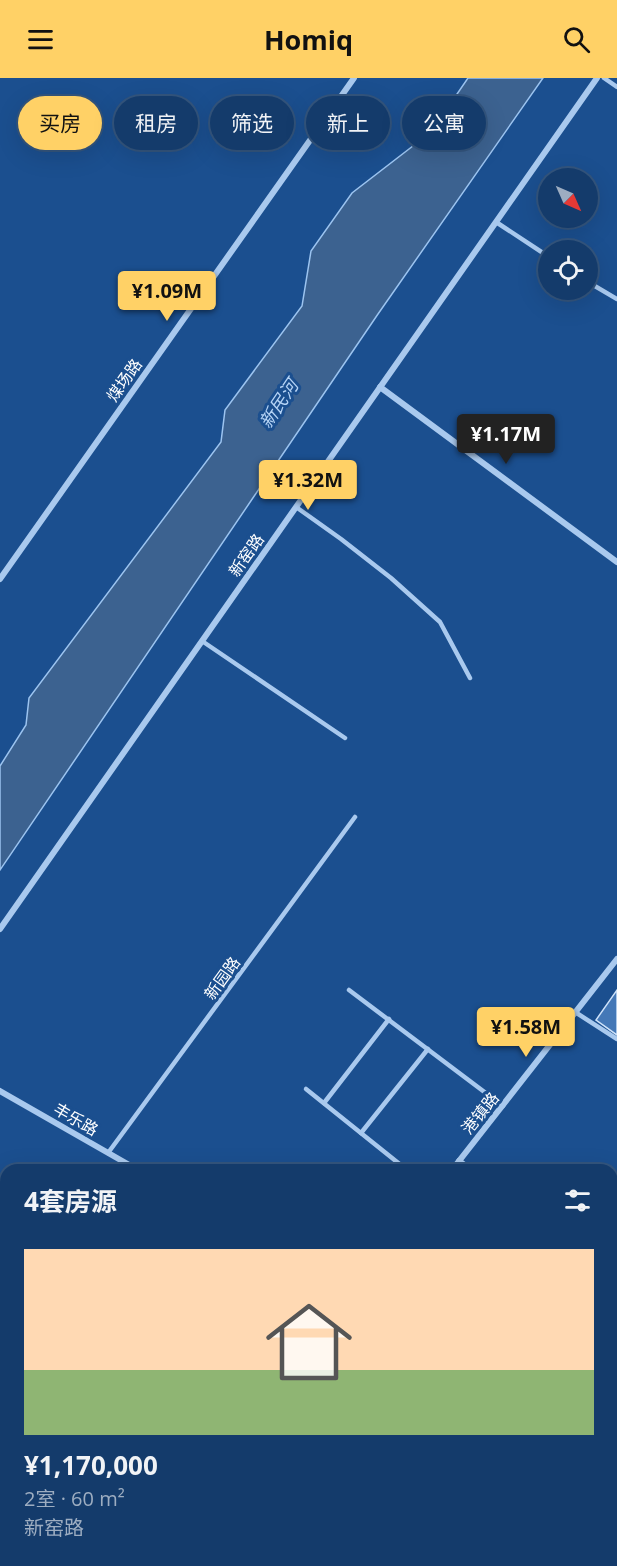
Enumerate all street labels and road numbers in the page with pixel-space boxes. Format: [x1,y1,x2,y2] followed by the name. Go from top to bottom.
[101,354,147,406] street label: 煤场路
[223,529,269,581] street label: 新窑路
[199,952,245,1004] street label: 新园路
[456,1087,504,1139] street label: 港镇路
[50,1097,102,1141] street label: 丰乐路

